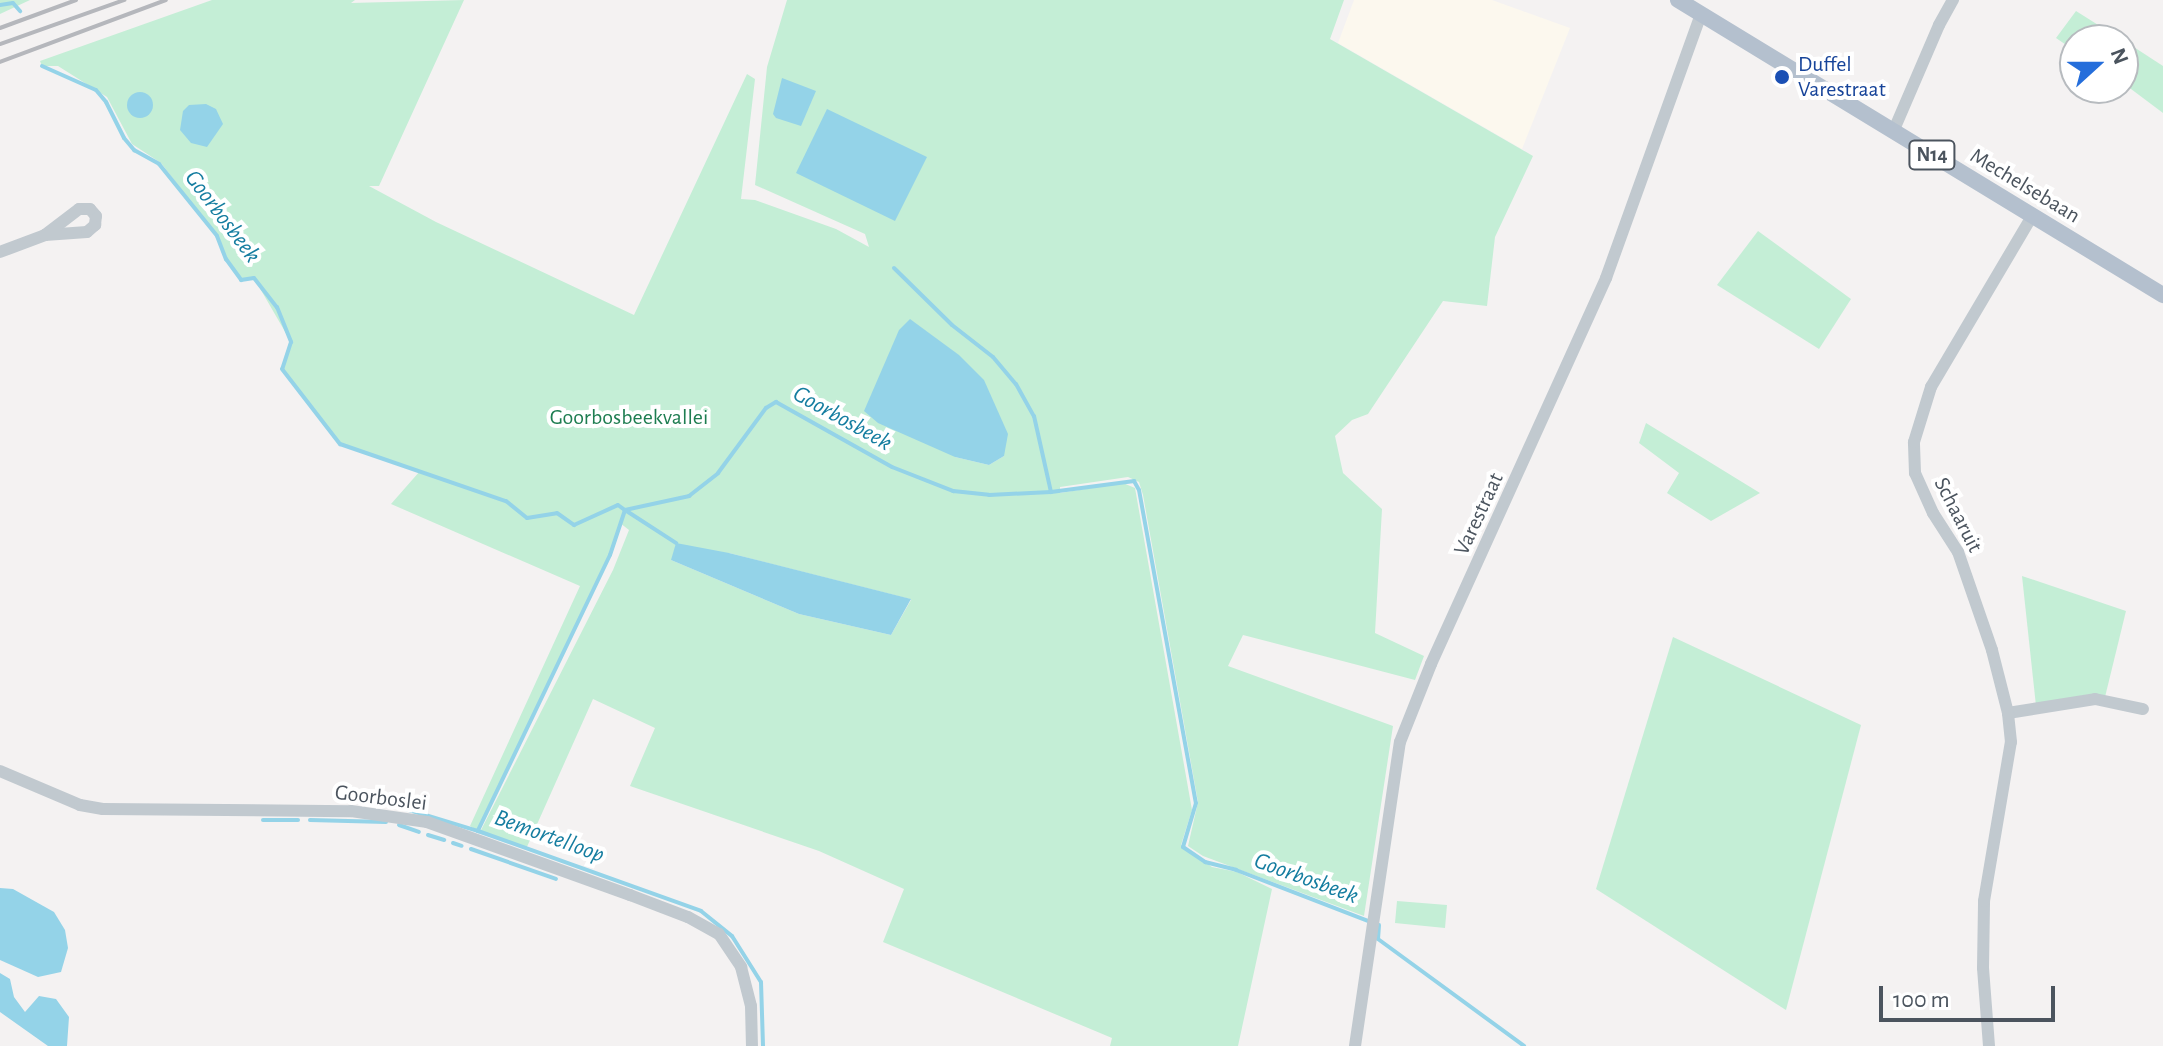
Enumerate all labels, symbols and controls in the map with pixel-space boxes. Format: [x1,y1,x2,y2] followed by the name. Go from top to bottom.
[2059,24,2139,104] north arrow
[2107,45,2133,67] text: N
[1798,51,1886,102] place label: Duffel Varestraat
[1773,68,1791,86] marker: Duffel Varestraat
[1908,139,1956,171] road number: N14
[1965,143,2085,229] street label: Mechelsebaan
[178,165,266,269] water label: Goorbosbeek
[787,380,897,458] water label: Goorbosbeek
[550,405,708,431] park label: Goorbosbeekvallei
[1448,469,1510,559] street label: Varestraat
[1928,473,1988,557] street label: Schaaruit
[334,779,428,817] street label: Goorboslei
[490,804,608,870] water label: Bemortelloop
[1250,847,1362,911] water label: Goorbosbeek
[1883,970,2059,1020] scale bar
[1893,988,1950,1012] text: 100 m

